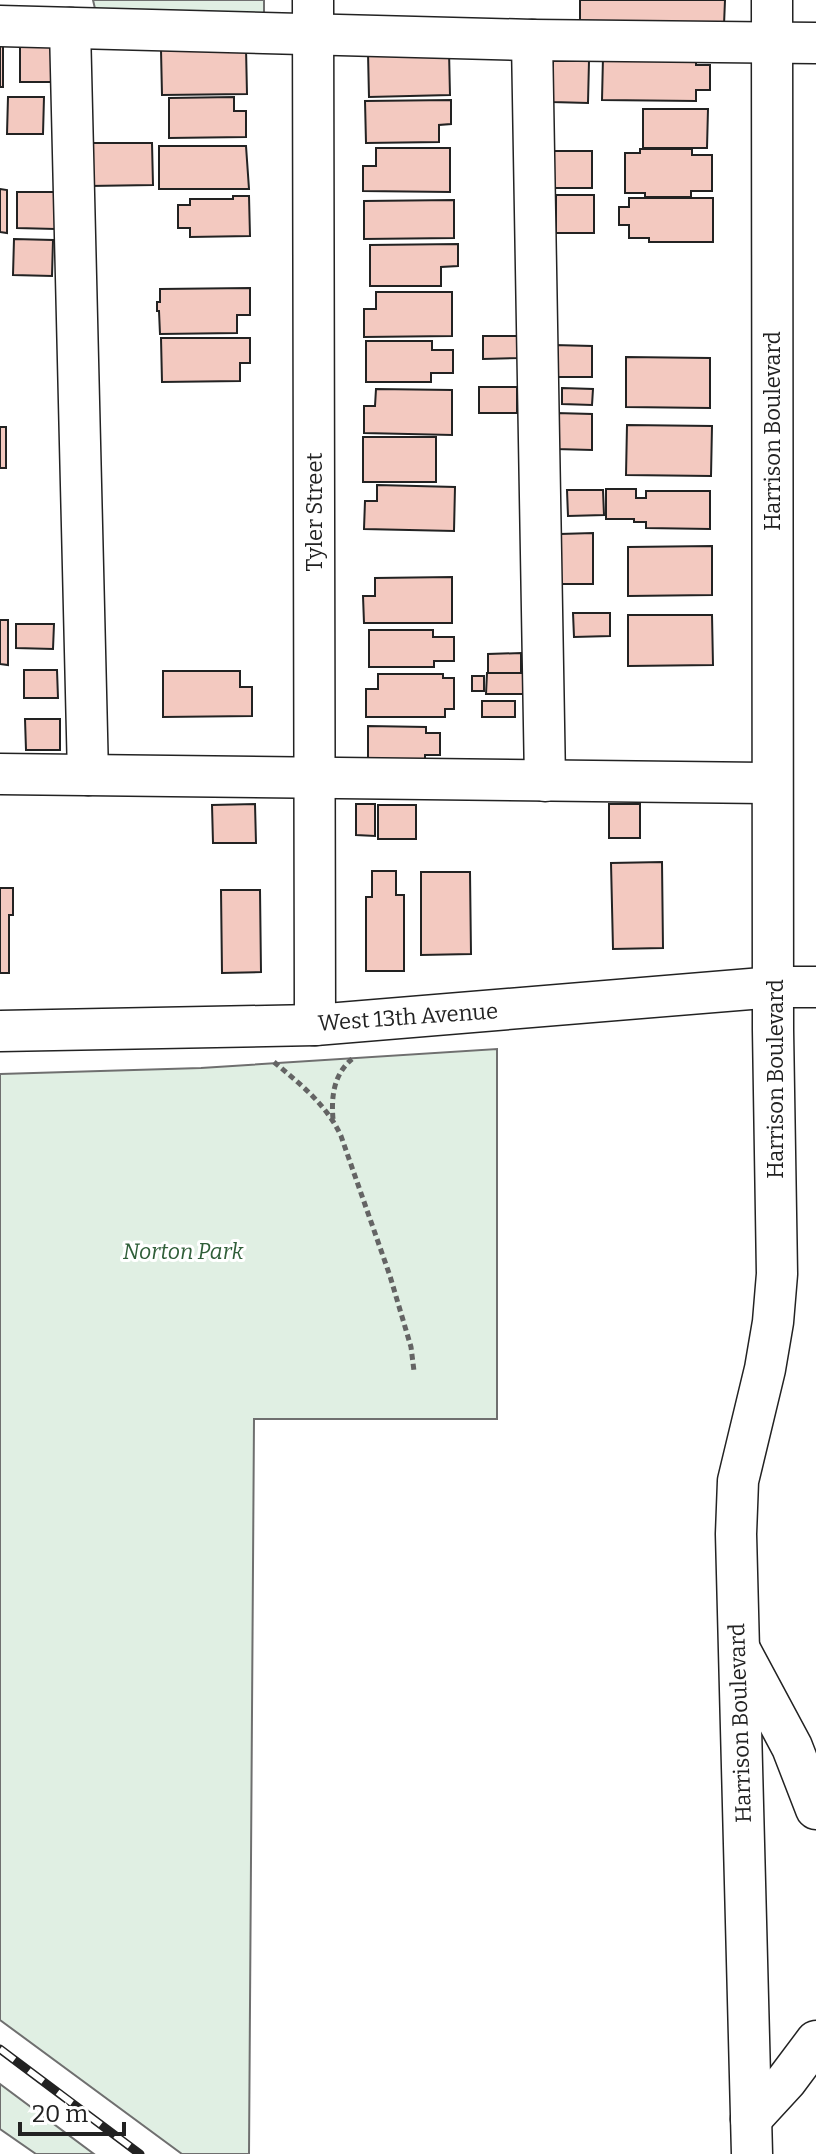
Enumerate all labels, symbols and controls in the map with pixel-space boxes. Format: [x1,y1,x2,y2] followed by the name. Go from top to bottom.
[759,331,786,531] street label: Harrison Boulevard
[301,453,328,571] street label: Tyler Street
[762,979,789,1179] street label: Harrison Boulevard
[317,997,499,1037] street label: West 13th Avenue
[123,1238,244,1265] park label: Norton Park
[723,1623,757,1823] street label: Harrison Boulevard
[20,2086,124,2136] scale bar
[32,2100,88,2128] text: 20 m

